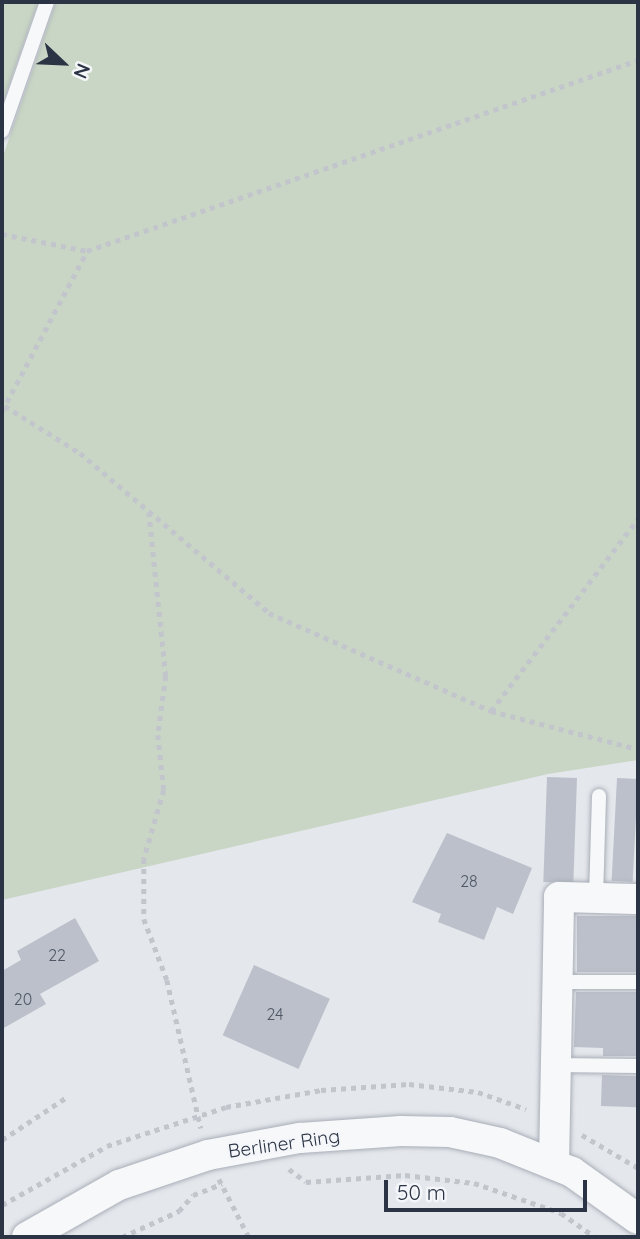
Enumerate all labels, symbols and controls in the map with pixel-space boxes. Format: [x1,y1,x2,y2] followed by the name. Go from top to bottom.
[28,28,98,98] north arrow
[69,60,96,82] text: N
[460,871,478,891] house number: 28
[48,945,66,965] house number: 22
[14,989,32,1009] house number: 20
[266,1004,284,1024] house number: 24
[227,1125,341,1163] street label: Berliner Ring
[388,1166,591,1210] scale bar
[397,1179,446,1205] text: 50 m

